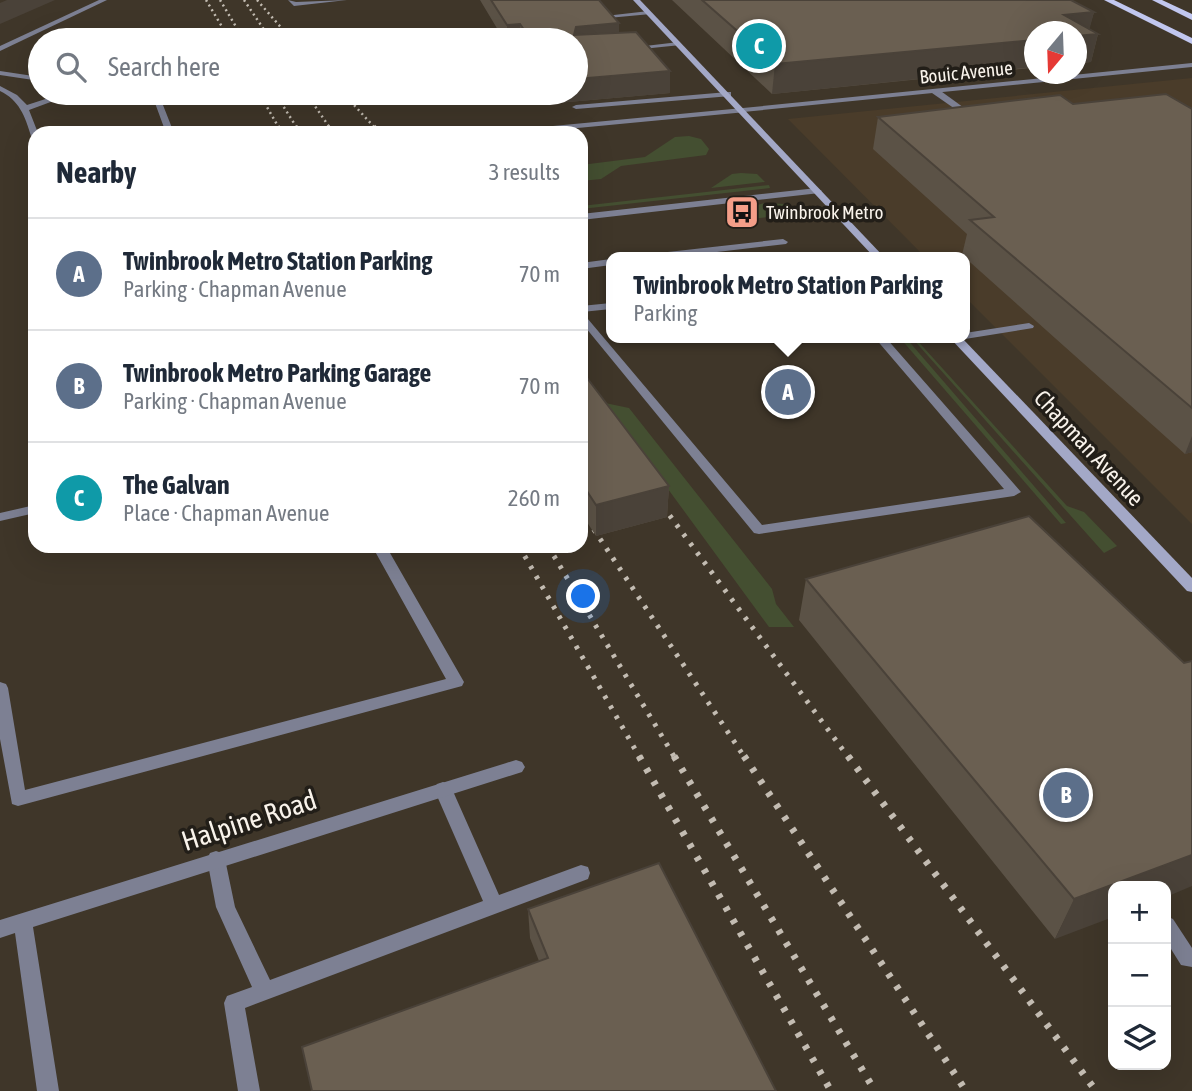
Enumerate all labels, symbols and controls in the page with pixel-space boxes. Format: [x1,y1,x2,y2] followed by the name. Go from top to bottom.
[736,20,782,72] pin: C
[1024,21,1087,84] north arrow
[28,28,588,105] search box
[52,48,90,86] icon: search
[108,52,220,82] text: Search here
[918,56,1014,88] street label: Bouic Avenue
[56,155,136,189] text: Nearby
[489,159,560,185] text: 3 results
[723,193,761,231] bus stop icon: Twinbrook Metro
[766,201,883,223] place label: Twinbrook Metro
[123,246,433,276] text: Twinbrook Metro Station Parking
[606,252,970,343] popup
[73,261,85,287] text: A
[519,261,560,287] text: 70 m
[633,270,943,300] text: Twinbrook Metro Station Parking
[123,276,347,302] text: Parking · Chapman Avenue
[633,300,697,326] text: Parking
[123,358,431,388] text: Twinbrook Metro Parking Garage
[765,366,811,418] pin: A
[74,373,84,399] text: B
[519,373,560,399] text: 70 m
[1029,385,1149,511] street label: Chapman Avenue
[123,388,347,414] text: Parking · Chapman Avenue
[123,470,230,500] text: The Galvan
[74,485,84,511] text: C
[508,485,560,511] text: 260 m
[123,500,330,526] text: Place · Chapman Avenue
[566,579,600,613] your location
[1043,769,1089,821] pin: B
[177,783,321,857] street label: Halpine Road
[1108,881,1171,1070] map controls
[1108,881,1171,944] button: +
[1108,944,1171,1007] button: −
[1108,1007,1171,1070] button: layers

